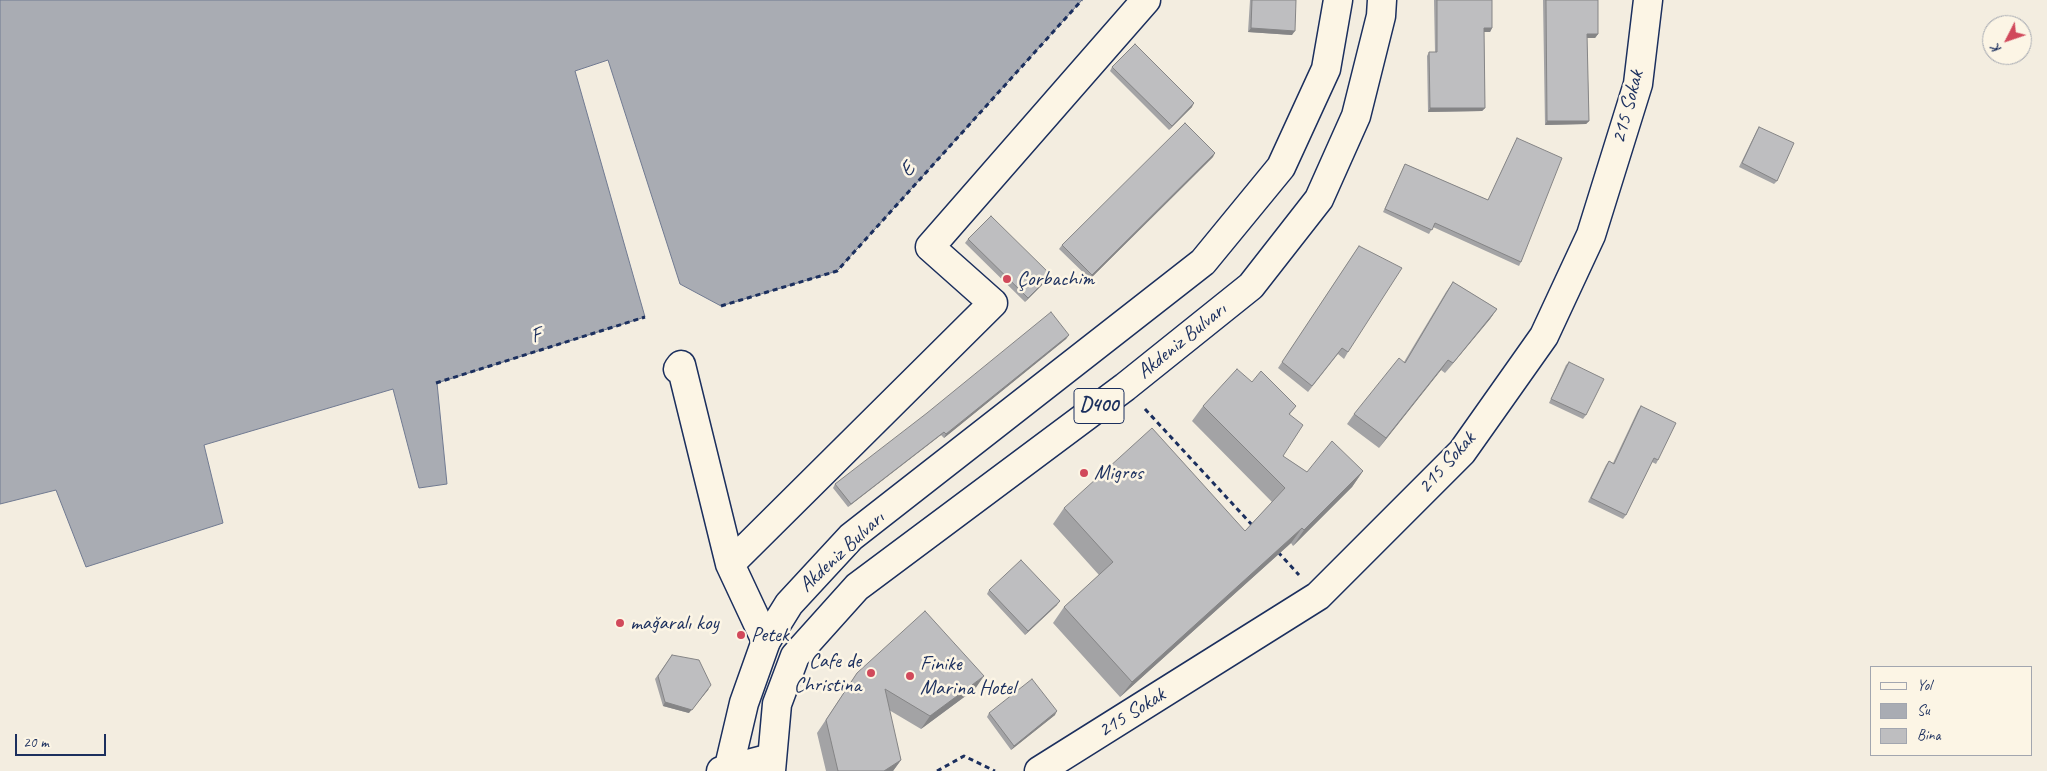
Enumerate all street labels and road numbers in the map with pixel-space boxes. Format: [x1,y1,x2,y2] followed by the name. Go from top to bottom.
[1606,68,1650,146] street label: 215 Sokak
[895,157,921,183] street label: E
[1132,297,1232,385] street label: Akdeniz Bulvarı
[528,323,544,349] street label: F
[1074,388,1124,424] road number: D400
[1413,427,1481,499] street label: 215 Sokak
[794,506,890,598] street label: Akdeniz Bulvarı
[1094,683,1170,743] street label: 215 Sokak

